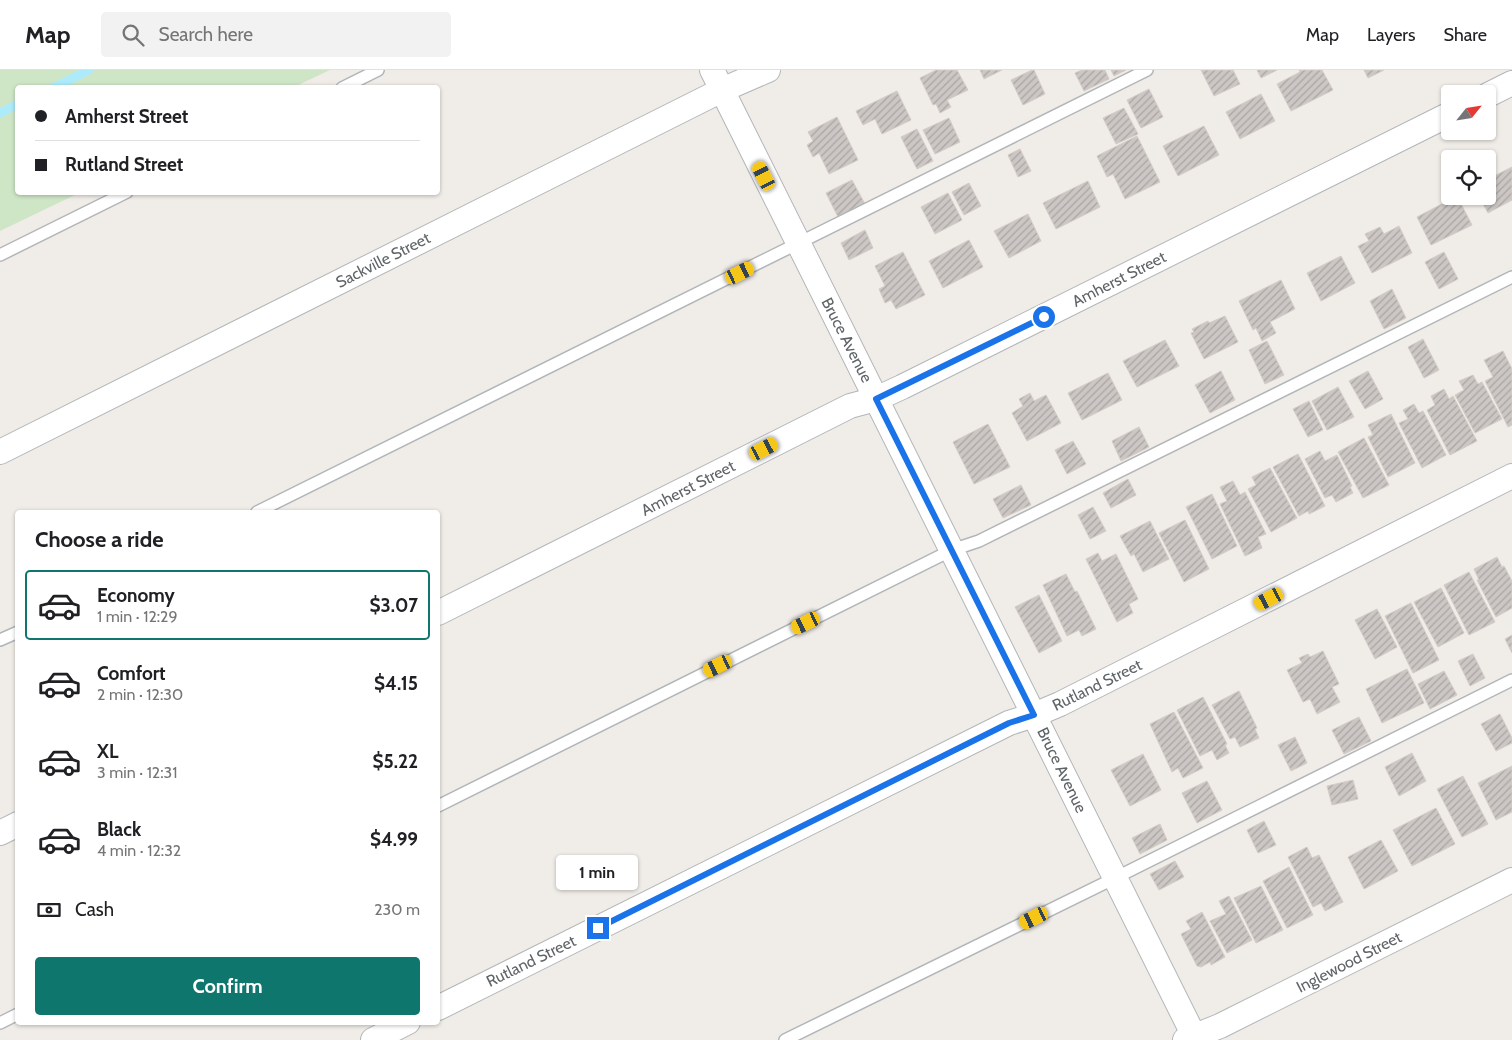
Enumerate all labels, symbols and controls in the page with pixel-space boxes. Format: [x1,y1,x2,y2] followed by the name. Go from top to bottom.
[101,12,451,57] search box
[25,20,71,49] text: Map
[119,21,147,49] icon: search
[159,23,253,46] text: Search here
[1306,24,1339,46] text: Map
[1367,24,1416,46] text: Layers
[1444,24,1487,46] text: Share
[1441,85,1496,140] north arrow
[1441,85,1496,205] map controls
[65,105,188,128] text: Amherst Street
[1441,150,1496,205] button: locate
[65,153,183,176] text: Rutland Street
[750,159,777,193] car
[333,228,434,292] street label: Sackville Street
[1069,247,1170,311] street label: Amherst Street
[723,260,756,286] car
[818,294,876,386] street label: Bruce Avenue
[1033,306,1055,328] route start
[747,436,780,462] car
[638,456,739,520] street label: Amherst Street
[35,526,164,553] text: Choose a ride
[37,583,82,628] icon: car
[97,584,175,607] text: Economy
[1252,586,1285,612] car
[370,594,418,617] text: $3.07
[97,607,178,626] text: 1 min · 12:29
[789,610,822,636] car
[701,653,734,679] car
[1049,655,1145,715] street label: Rutland Street
[37,661,82,706] icon: car
[97,662,166,685] text: Comfort
[374,672,418,695] text: $4.15
[97,685,183,704] text: 2 min · 12:30
[1033,724,1091,816] street label: Bruce Avenue
[37,739,82,784] icon: car
[97,740,118,763] text: XL
[372,750,418,773] text: $5.22
[97,763,177,782] text: 3 min · 12:31
[37,817,82,862] icon: car
[97,818,141,841] text: Black
[370,828,418,851] text: $4.99
[97,841,181,860] text: 4 min · 12:32
[557,856,639,890] callout: 1 min
[579,863,615,882] text: 1 min
[35,896,63,924] icon: cash
[75,898,114,921] text: Cash
[374,900,420,919] text: 230 m
[1017,905,1050,931] car
[587,917,609,939] route end
[1293,927,1405,997] street label: Inglewood Street
[483,931,579,991] street label: Rutland Street
[35,957,420,1015] button: Confirm

